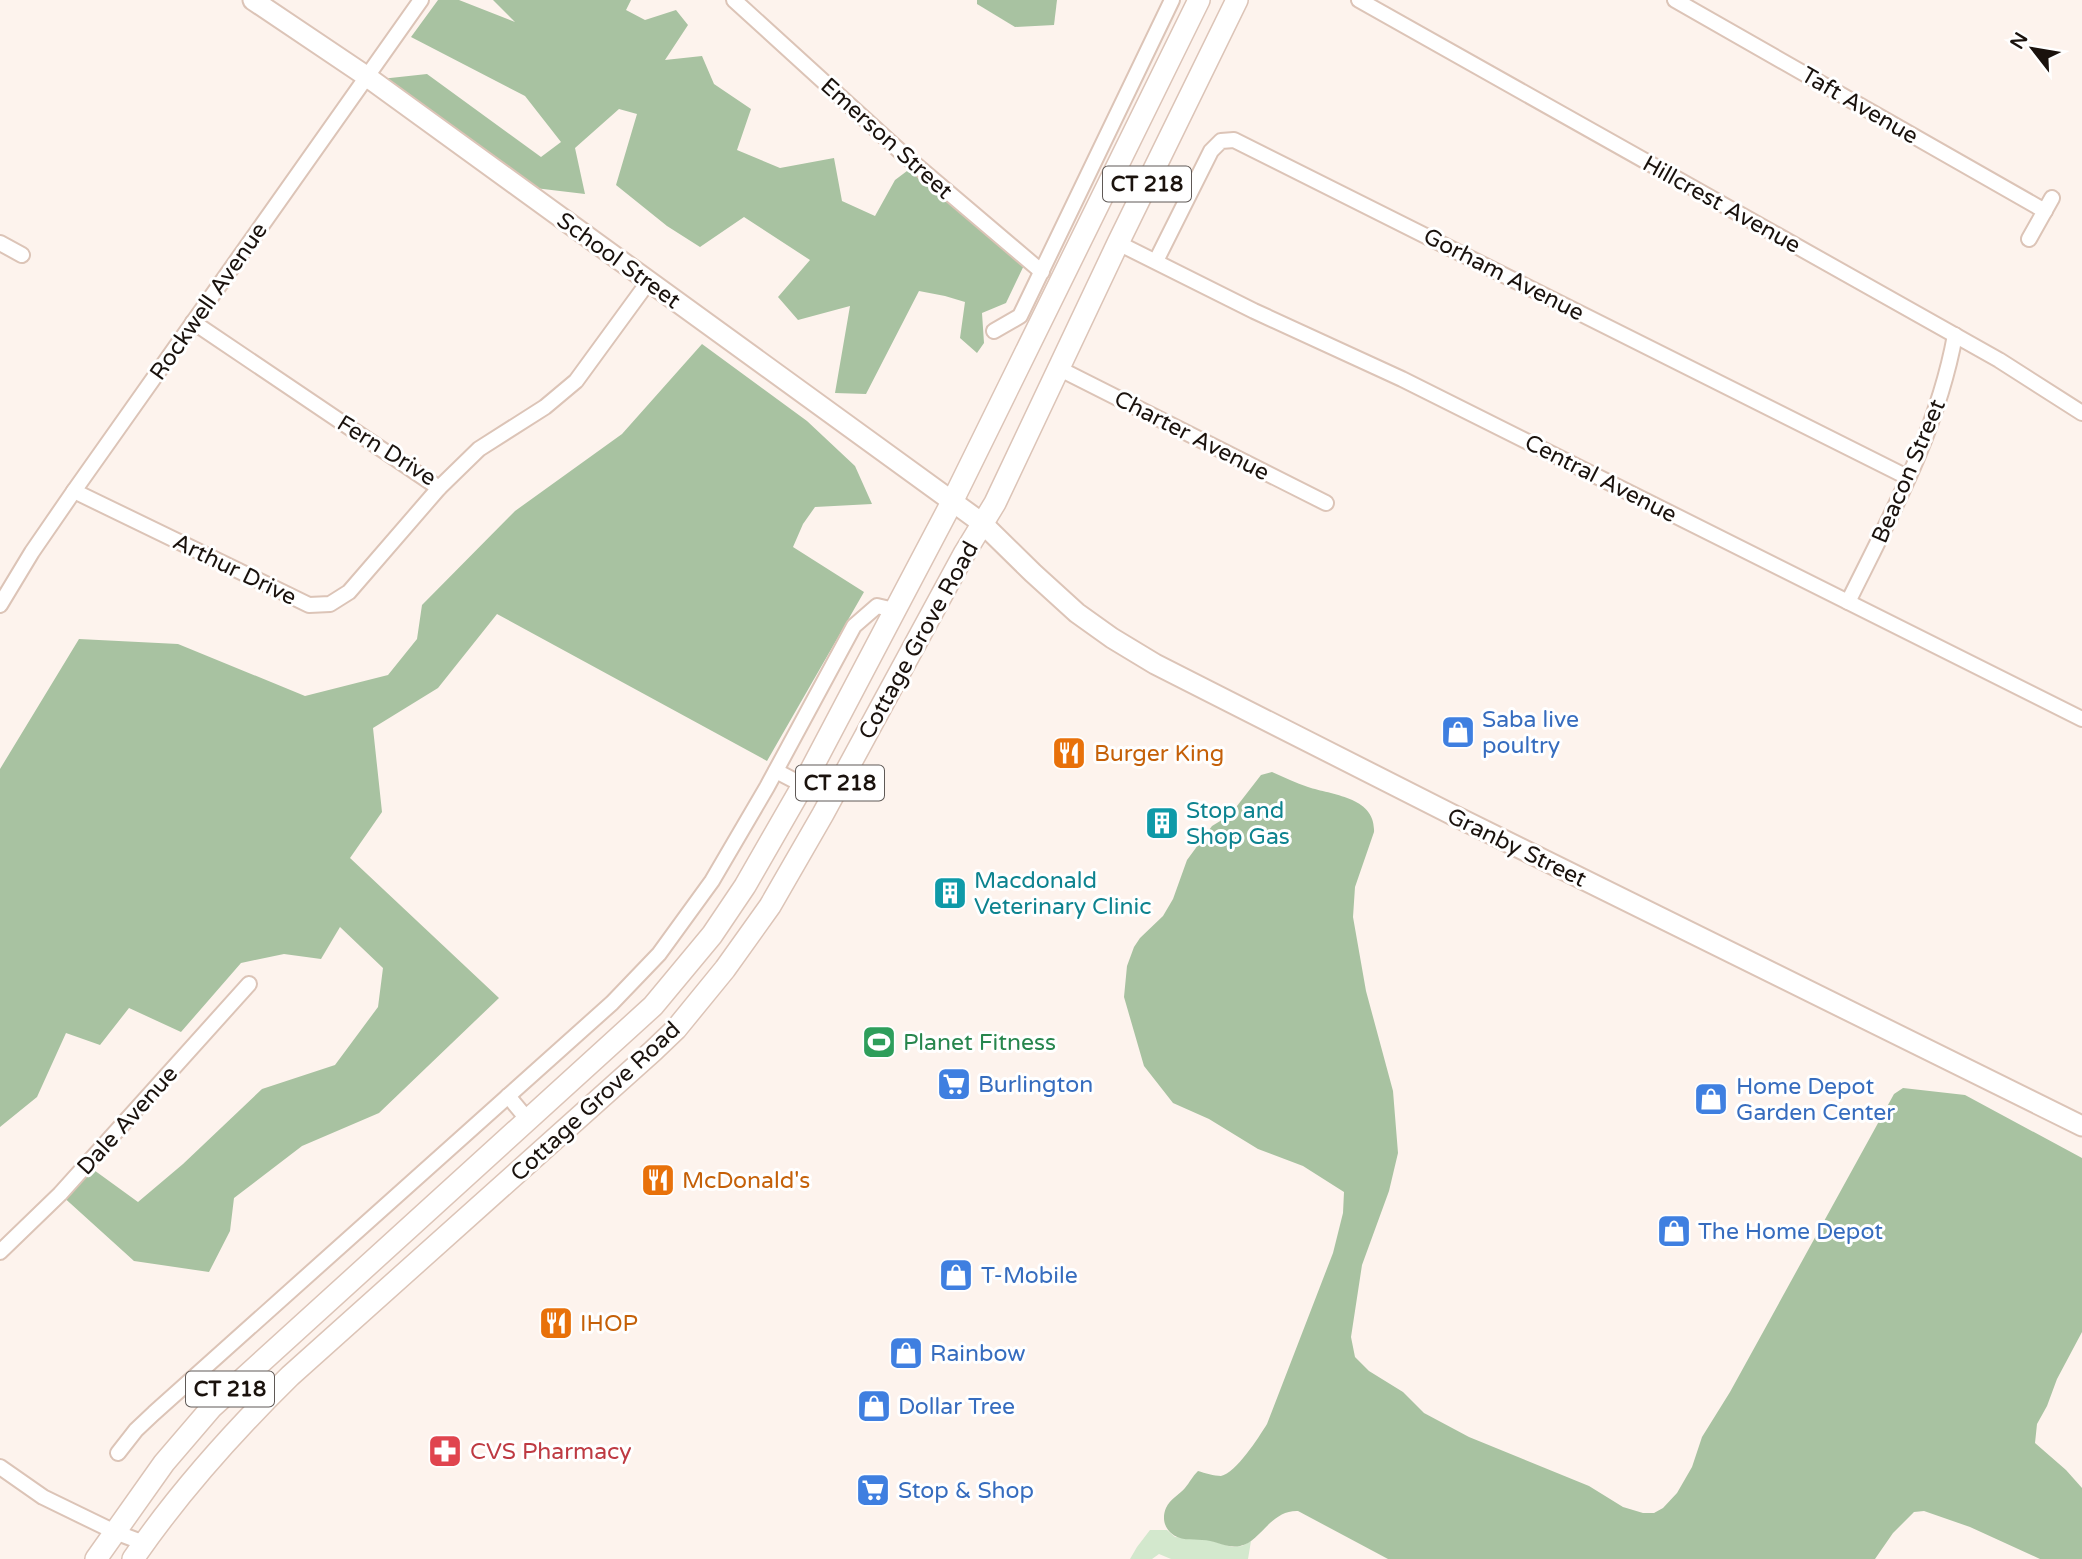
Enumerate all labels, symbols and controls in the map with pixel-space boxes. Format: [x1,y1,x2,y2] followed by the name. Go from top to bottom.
[1998,14,2068,84] north arrow
[2006,29,2033,53] text: N
[1796,61,1923,151] street label: Taft Avenue
[814,72,958,206] street label: Emerson Street
[1638,150,1805,260] street label: Hillcrest Avenue
[1103,166,1191,202] road number: CT 218
[551,207,686,315] street label: School Street
[144,217,274,386] street label: Rockwell Avenue
[1419,222,1589,327] street label: Gorham Avenue
[1109,385,1274,487] street label: Charter Avenue
[1866,395,1952,548] street label: Beacon Street
[332,409,441,492] street label: Fern Drive
[1520,429,1681,529] street label: Central Avenue
[168,528,301,612] street label: Arthur Drive
[853,537,985,744] street label: Cottage Grove Road
[1482,706,1579,760] place label: Saba live poultry
[1439,713,1477,751] shop icon: Saba live poultry
[1050,734,1088,772] restaurant icon: Burger King
[1094,740,1224,768] place label: Burger King
[796,766,884,800] road number: CT 218
[1186,797,1290,851] place label: Stop and Shop Gas
[1442,802,1591,894] street label: Granby Street
[1143,804,1181,842] building icon: Stop and Shop Gas
[974,867,1151,921] place label: Macdonald Veterinary Clinic
[931,874,969,912] building icon: Macdonald Veterinary Clinic
[505,1016,686,1188] street label: Cottage Grove Road
[860,1023,898,1061] sports icon: Planet Fitness
[903,1029,1056,1057] place label: Planet Fitness
[71,1060,184,1181] street label: Dale Avenue
[935,1065,973,1103] supermarket icon: Burlington
[978,1071,1093,1099] place label: Burlington
[1736,1073,1895,1127] place label: Home Depot Garden Center
[1692,1080,1730,1118] shop icon: Home Depot Garden Center
[639,1161,677,1199] restaurant icon: McDonald's
[682,1167,810,1195] place label: McDonald's
[1655,1212,1693,1250] shop icon: The Home Depot
[1698,1218,1883,1246] place label: The Home Depot
[937,1256,975,1294] shop icon: T-Mobile
[981,1262,1078,1290] place label: T-Mobile
[537,1304,575,1342] restaurant icon: IHOP
[580,1310,638,1338] place label: IHOP
[887,1334,925,1372] shop icon: Rainbow
[930,1340,1026,1368] place label: Rainbow
[186,1372,274,1406] road number: CT 218
[855,1387,893,1425] shop icon: Dollar Tree
[898,1393,1015,1421] place label: Dollar Tree
[426,1432,464,1470] pharmacy icon: CVS Pharmacy
[470,1438,632,1466] place label: CVS Pharmacy
[854,1471,892,1509] supermarket icon: Stop & Shop
[898,1477,1034,1505] place label: Stop & Shop

